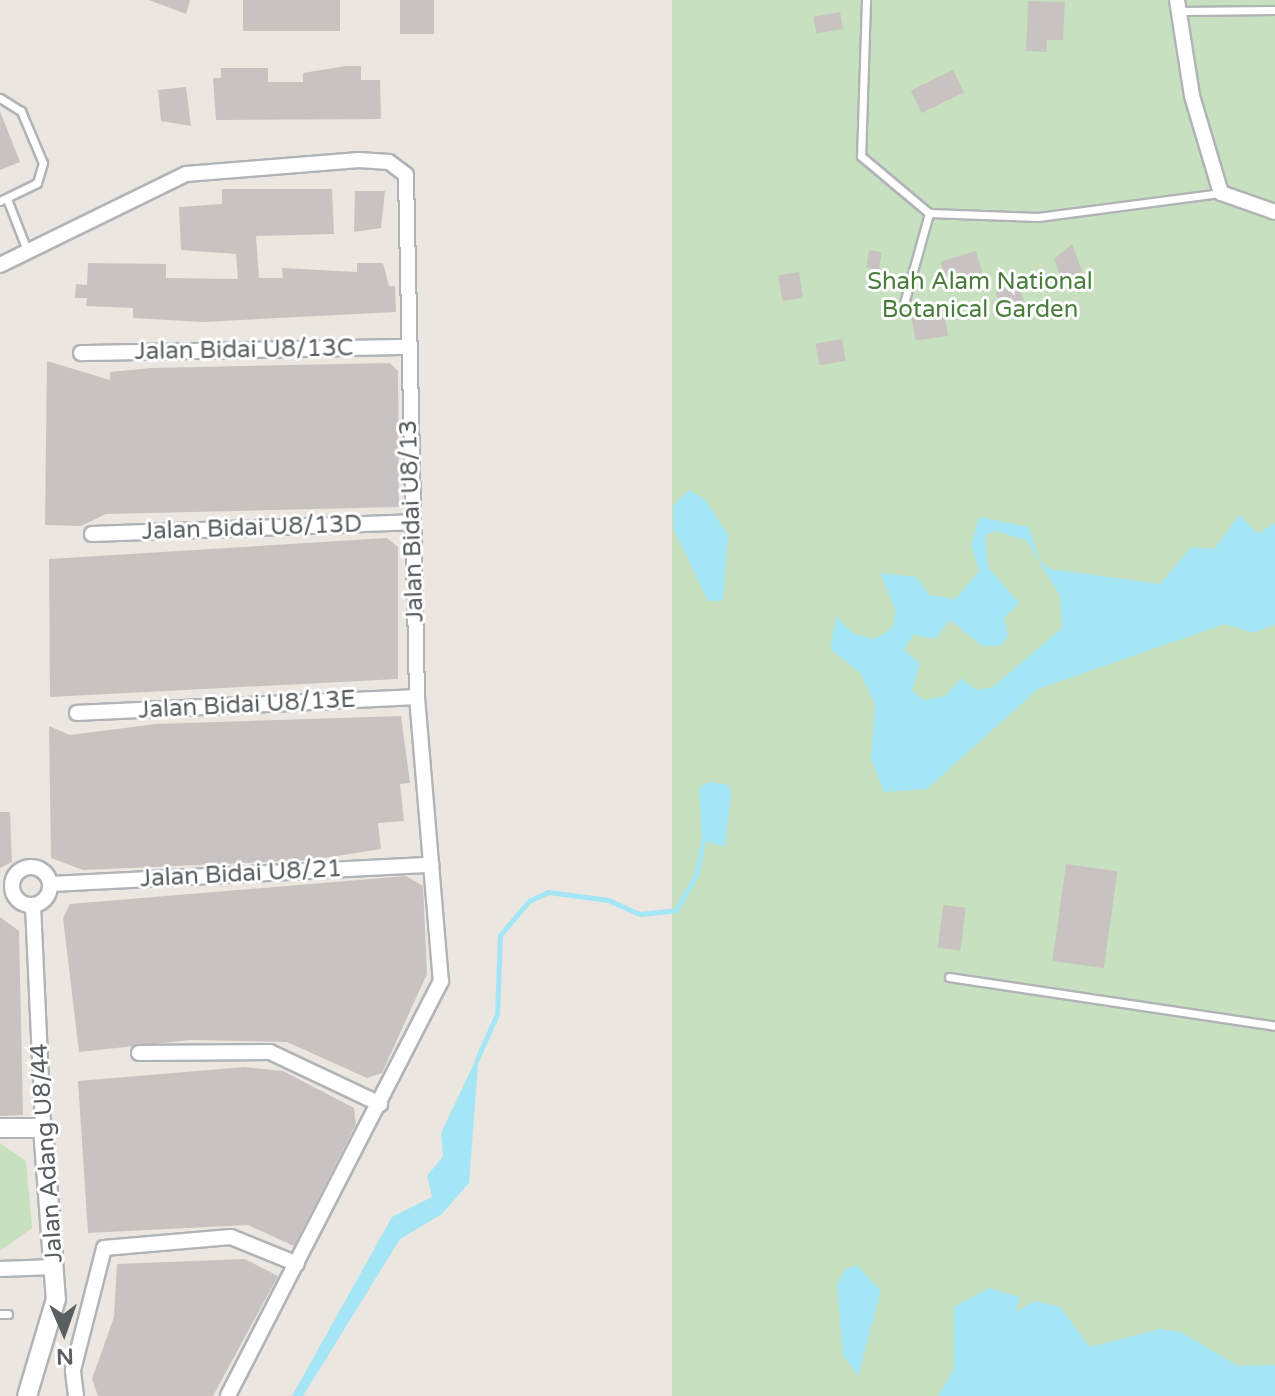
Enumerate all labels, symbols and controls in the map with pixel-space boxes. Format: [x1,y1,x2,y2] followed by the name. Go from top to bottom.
[867,268,1093,324] park label: Shah Alam National Botanical Garden
[134,334,354,366] street label: Jalan Bidai U8/13C
[394,419,430,623] street label: Jalan Bidai U8/13
[141,510,363,546] street label: Jalan Bidai U8/13D
[138,685,356,725] street label: Jalan Bidai U8/13E
[139,854,343,894] street label: Jalan Bidai U8/21
[25,1042,69,1264] street label: Jalan Adang U8/44
[24,1292,104,1372] north arrow
[56,1343,74,1369] text: N

